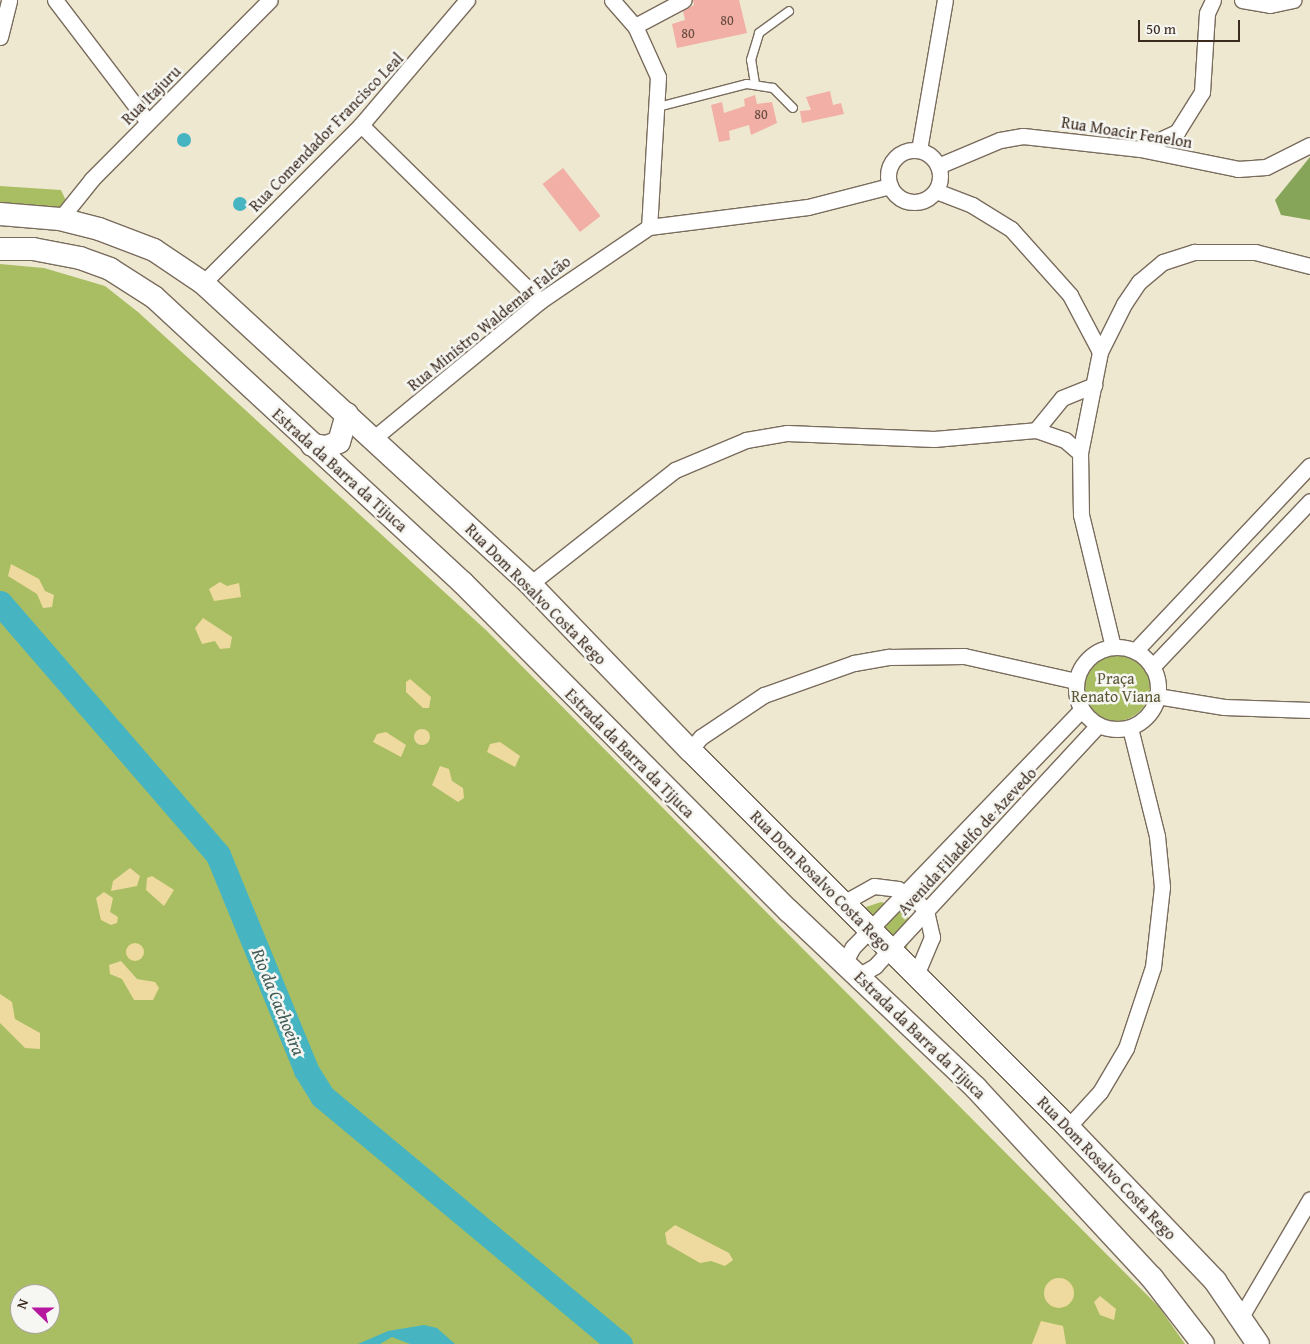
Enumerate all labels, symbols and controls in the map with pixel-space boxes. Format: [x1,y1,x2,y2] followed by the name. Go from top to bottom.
[1140,10,1242,42] scale bar
[720,12,734,28] house number: 80
[1146,18,1176,39] text: 50 m
[681,25,695,41] house number: 80
[245,49,407,215] street label: Rua Comendador Francisco Leal
[118,62,184,128] street label: Rua Itajuru
[754,106,768,122] house number: 80
[1060,112,1194,152] street label: Rua Moacir Fenelon
[404,251,574,395] street label: Rua Ministro Waldemar Falcão
[269,404,411,536] street label: Estrada da Barra da Tijuca
[462,520,610,668] street label: Rua Dom Rosalvo Costa Rego
[1071,668,1161,706] park label: Praça Renato Viana
[561,684,699,822] street label: Estrada da Barra da Tijuca
[894,763,1040,919] street label: Avenida Filadelfo de Azevedo
[747,807,895,955] street label: Rua Dom Rosalvo Costa Rego
[247,945,309,1059] water label: Rio da Cachoeira
[850,967,990,1103] street label: Estrada da Barra da Tijuca
[1034,1093,1180,1243] street label: Rua Dom Rosalvo Costa Rego
[10,1284,60,1334] north arrow
[11,1296,33,1312] text: N

